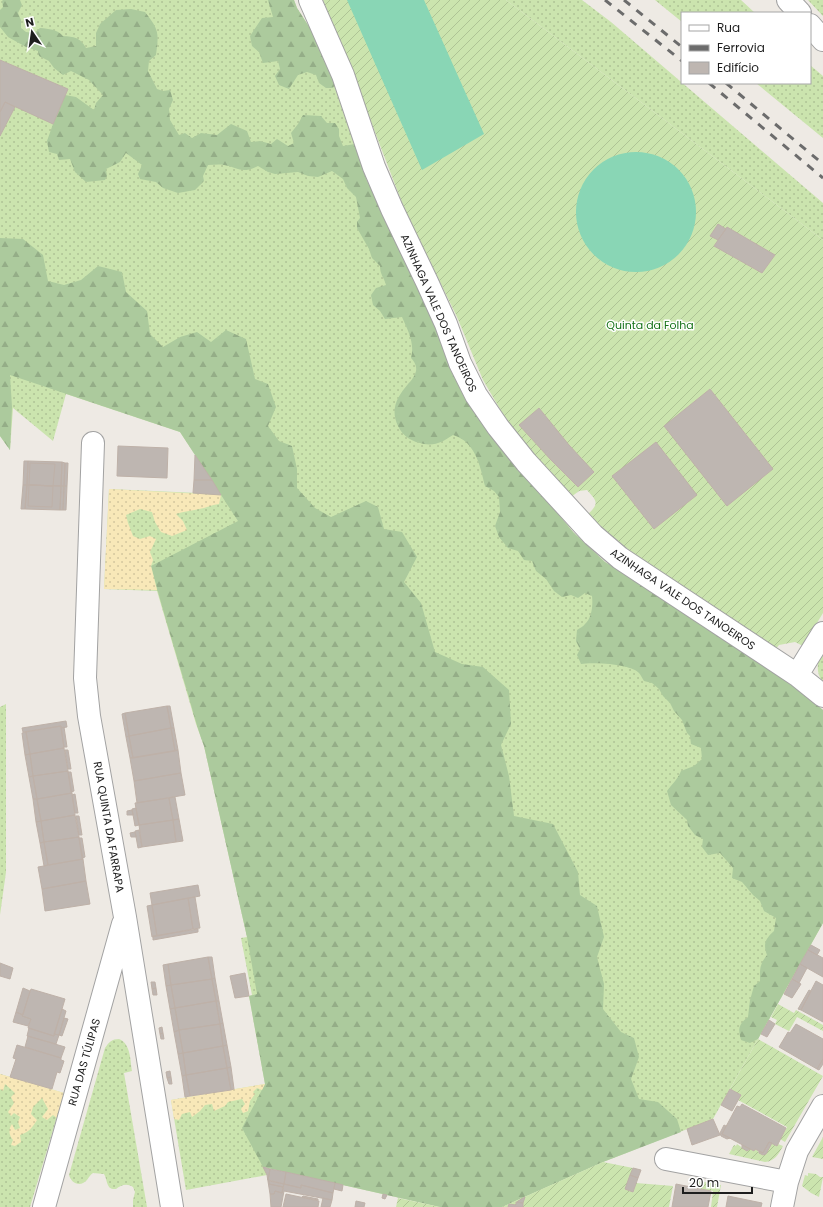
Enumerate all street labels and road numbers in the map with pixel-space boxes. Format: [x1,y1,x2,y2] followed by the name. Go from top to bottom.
[397,231,481,395] street label: AZINHAGA VALE DOS TANOEIROS
[607,544,759,654] street label: AZINHAGA VALE DOS TANOEIROS
[90,760,129,894] street label: RUA QUINTA DA FARRAPA
[64,1016,104,1108] street label: RUA DAS TÚLIPAS

